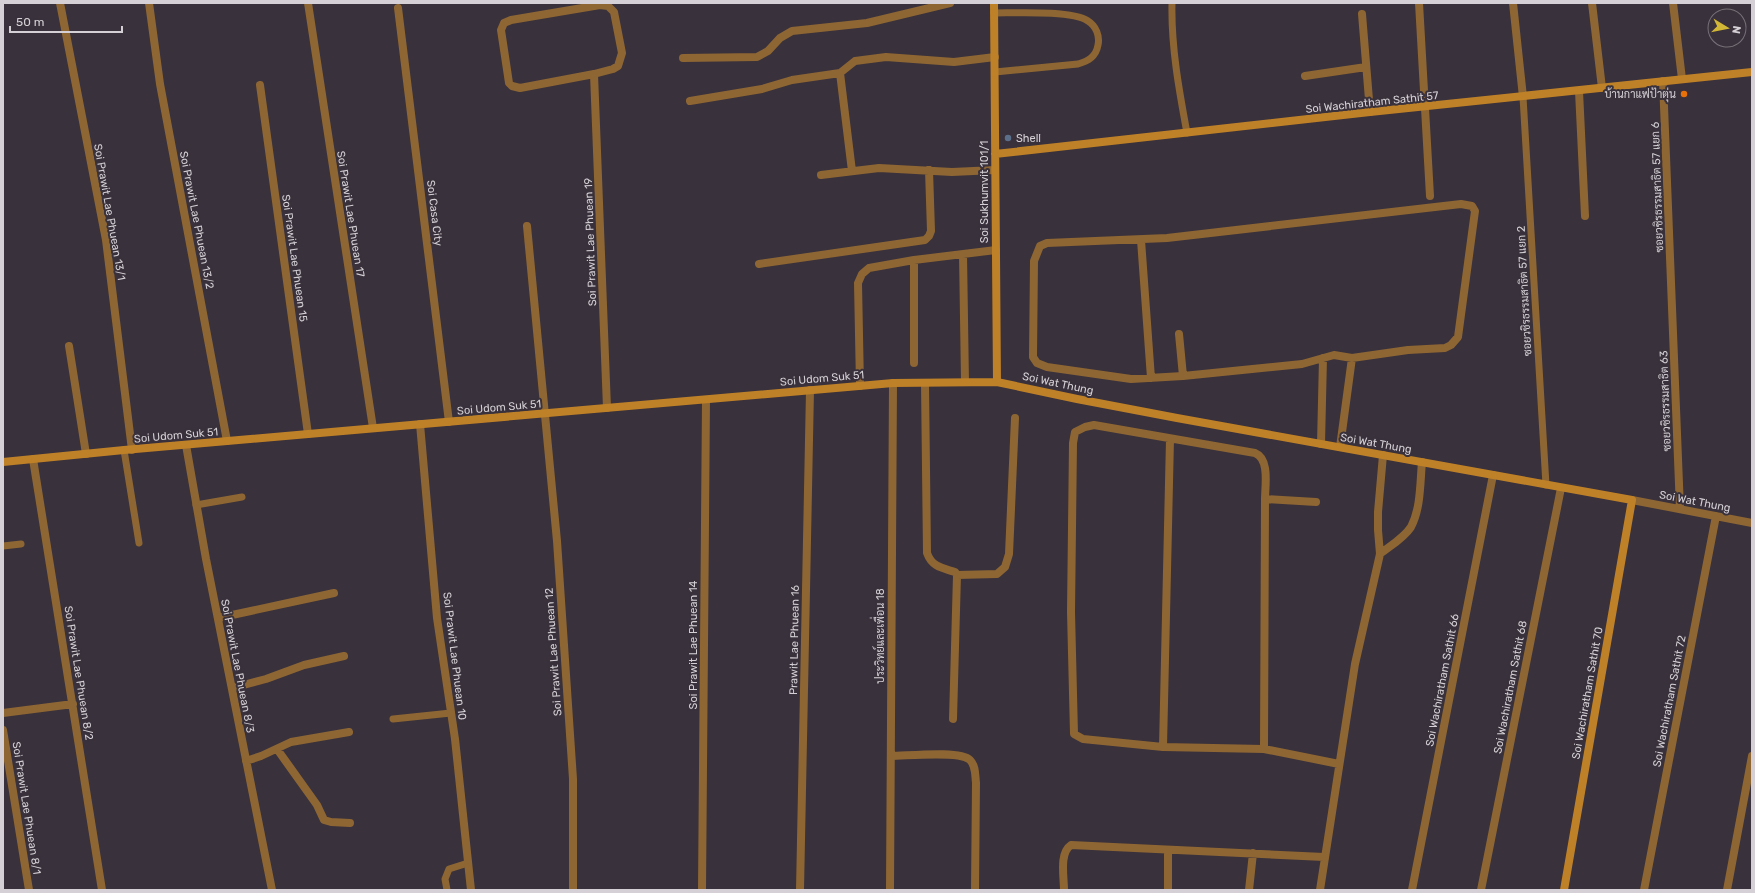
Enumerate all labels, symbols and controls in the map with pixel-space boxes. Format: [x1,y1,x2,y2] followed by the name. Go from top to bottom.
[10,8,122,34] scale bar
[1707,8,1747,48] north arrow
[16,15,44,29] text: 50 m
[1729,25,1743,35] text: N
[1604,87,1676,103] place label: บ้านกาแฟป้าตุ่น
[1305,89,1440,116] street label: Soi Wachiratham Sathit 57
[1679,89,1689,99] marker: บ้านกาแฟป้าตุ่น
[1649,121,1666,253] street label: ซอยวชิรธรรมสาธิต 57 แยก 6
[1016,132,1041,145] place label: Shell
[1003,133,1013,143] marker: Shell
[978,141,991,243] street label: Soi Sukhumvit 101/1
[91,143,128,281] street label: Soi Prawit Lae Phuean 13/1
[177,150,216,290] street label: Soi Prawit Lae Phuean 13/2
[334,150,367,278] street label: Soi Prawit Lae Phuean 17
[582,178,599,306] street label: Soi Prawit Lae Phuean 19
[424,179,445,247] street label: Soi Casa City
[279,194,310,323] street label: Soi Prawit Lae Phuean 15
[1515,225,1534,357] street label: ซอยวชิรธรรมสาธิต 57 แยก 2
[1657,350,1674,452] street label: ซอยวชิรธรรมสาธิต 63
[779,368,865,389] street label: Soi Udom Suk 51
[1021,370,1095,397] street label: Soi Wat Thung
[456,397,542,418] street label: Soi Udom Suk 51
[133,425,219,446] street label: Soi Udom Suk 51
[1339,431,1413,456] street label: Soi Wat Thung
[1658,488,1732,515] street label: Soi Wat Thung
[687,580,700,709] street label: Soi Prawit Lae Phuean 14
[787,584,802,695] street label: Prawit Lae Phuean 16
[543,587,564,716] street label: Soi Prawit Lae Phuean 12
[869,588,887,684] street label: ประวิทย์และเพื่อน 18
[440,591,469,721] street label: Soi Prawit Lae Phuean 10
[218,598,257,735] street label: Soi Prawit Lae Phuean 8/3
[61,605,96,741] street label: Soi Prawit Lae Phuean 8/2
[1423,612,1462,748] street label: Soi Wachiratham Sathit 66
[1491,619,1530,755] street label: Soi Wachiratham Sathit 68
[1569,626,1606,760] street label: Soi Wachiratham Sathit 70
[1650,634,1689,768] street label: Soi Wachiratham Sathit 72
[10,741,43,875] street label: Soi Prawit Lae Phuean 8/1

